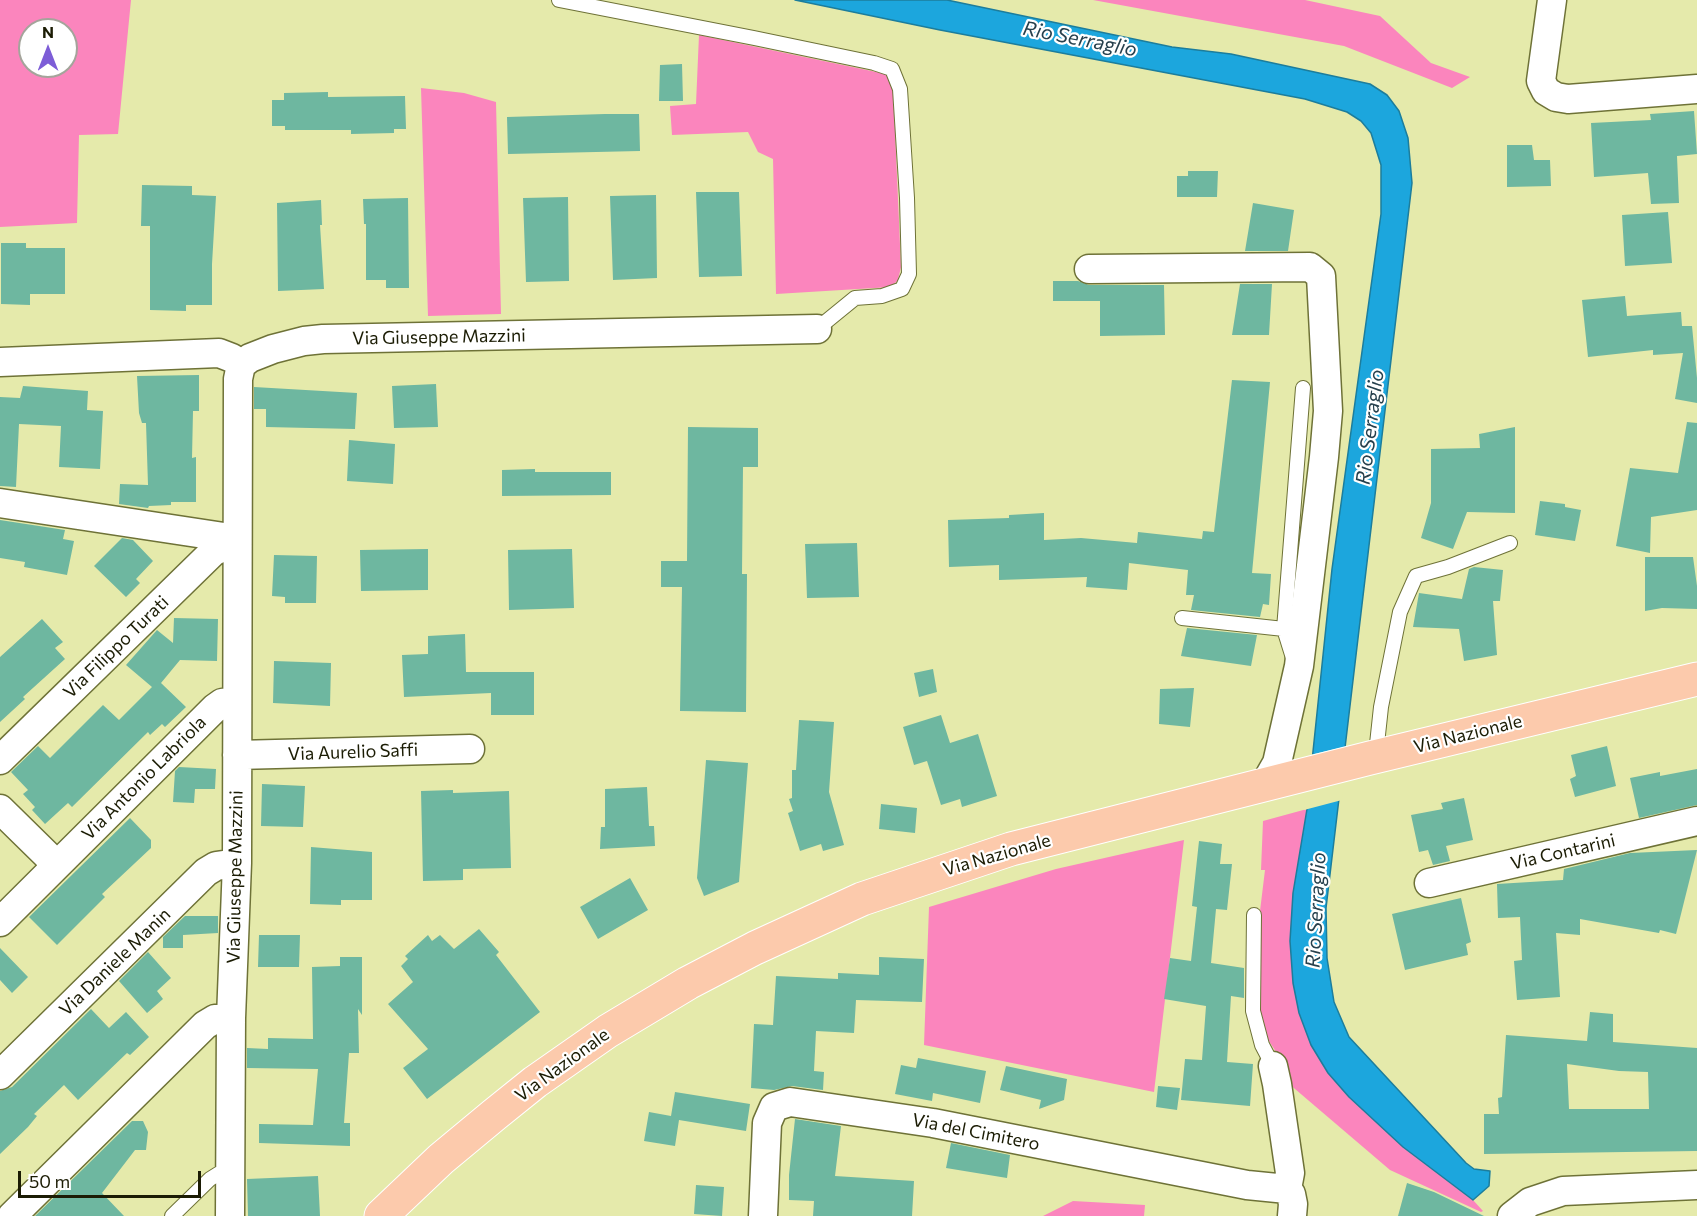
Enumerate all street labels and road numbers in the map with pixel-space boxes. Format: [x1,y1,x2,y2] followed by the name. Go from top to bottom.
[352,325,526,349] street label: Via Giuseppe Mazzini
[59,591,173,703] street label: Via Filippo Turati
[1412,710,1524,758] street label: Via Nazionale
[77,711,211,845] street label: Via Antonio Labriola
[288,739,418,765] street label: Via Aurelio Saffi
[223,790,247,964] street label: Via Giuseppe Mazzini
[941,829,1053,881] street label: Via Nazionale
[1509,829,1617,875] street label: Via Contarini
[55,903,175,1021] street label: Via Daniele Manin
[511,1024,613,1106] street label: Via Nazionale
[910,1109,1042,1155] street label: Via del Cimitero

